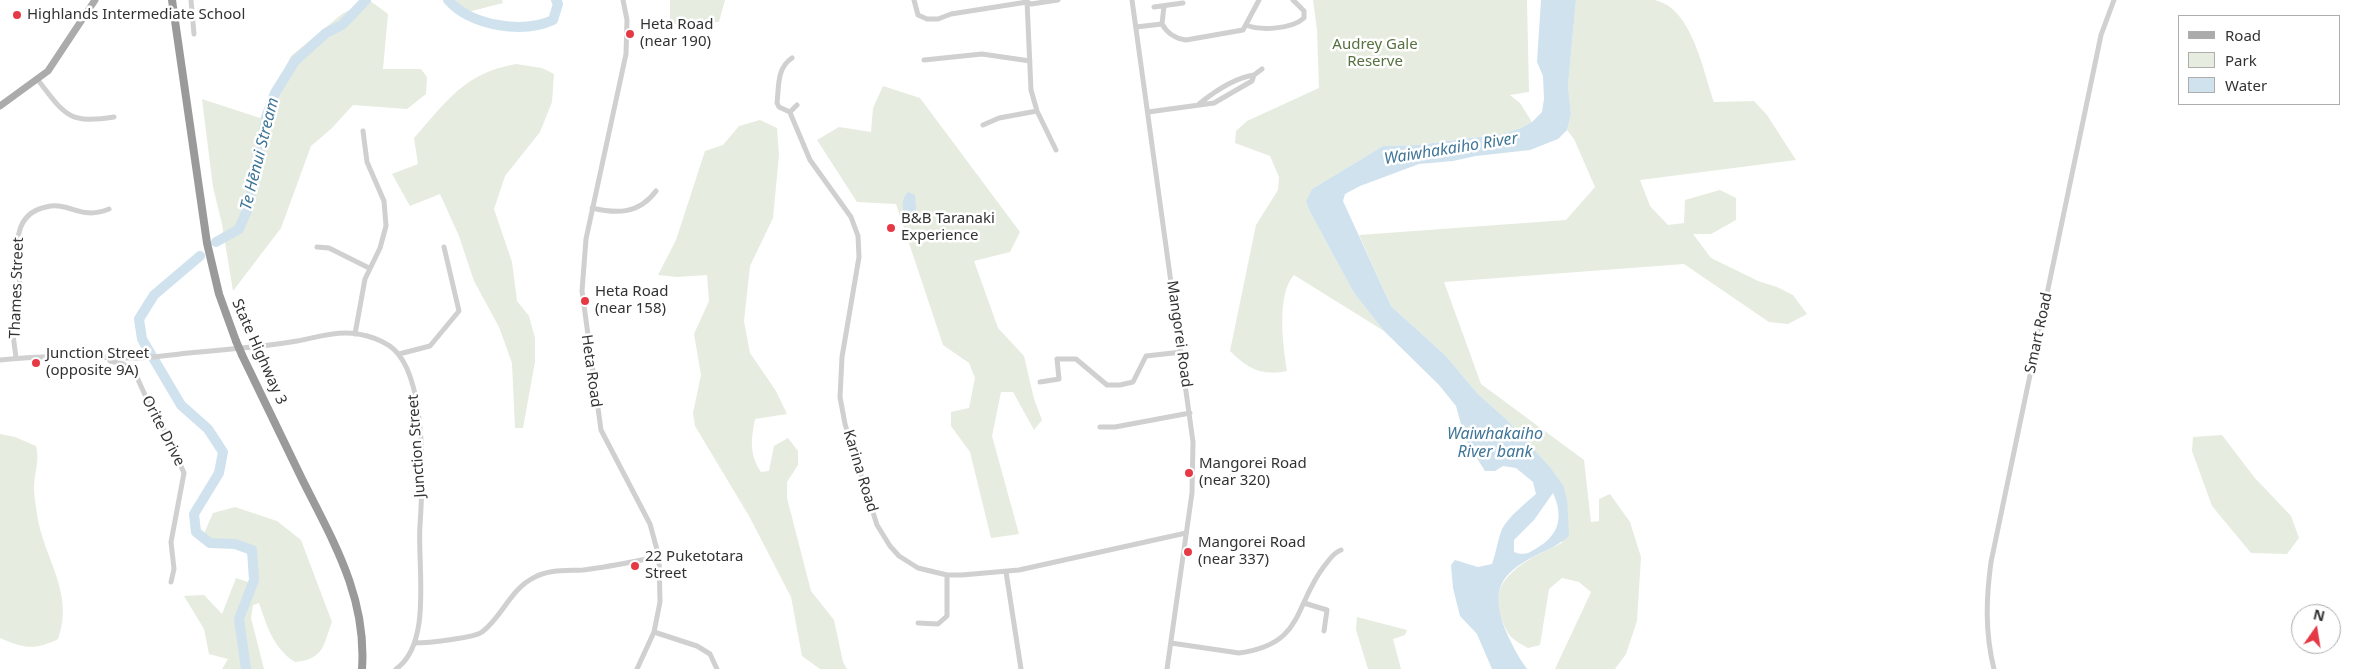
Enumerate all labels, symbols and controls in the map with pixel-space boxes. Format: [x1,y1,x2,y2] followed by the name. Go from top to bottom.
[27,6,245,24] place label: Highlands Intermediate School
[11,9,23,21] marker: Highlands Intermediate School
[2178,15,2341,105] legend
[640,16,713,51] place label: Heta Road (near 190)
[2225,25,2261,45] text: Road
[624,28,636,40] marker: Heta Road (near 190)
[1332,36,1418,71] park label: Audrey Gale Reserve
[2225,50,2257,70] text: Park
[2225,75,2267,95] text: Water
[237,96,283,212] water label: Te Hēnui Stream
[1383,129,1519,169] water label: Waiwhakaiho River
[901,210,995,245] place label: B&B Taranaki Experience
[885,222,897,234] marker: B&B Taranaki Experience
[6,237,28,339] street label: Thames Street
[1163,279,1195,389] street label: Mangorei Road
[595,283,668,318] place label: Heta Road (near 158)
[2022,291,2056,375] street label: Smart Road
[579,295,591,307] marker: Heta Road (near 158)
[228,296,290,408] street label: State Highway 3
[577,333,605,409] street label: Heta Road
[46,345,149,380] place label: Junction Street (opposite 9A)
[30,357,42,369] marker: Junction Street (opposite 9A)
[138,393,188,469] street label: Orite Drive
[404,394,430,498] street label: Junction Street
[1447,424,1543,462] water label: Waiwhakaiho River bank
[839,428,881,514] street label: Karina Road
[1199,455,1307,490] place label: Mangorei Road (near 320)
[1183,467,1195,479] marker: Mangorei Road (near 320)
[1198,534,1306,569] place label: Mangorei Road (near 337)
[1182,546,1194,558] marker: Mangorei Road (near 337)
[645,548,744,583] place label: 22 Puketotara Street
[629,560,641,572] marker: 22 Puketotara Street
[2291,604,2341,654] north arrow
[2312,604,2327,625] text: N

